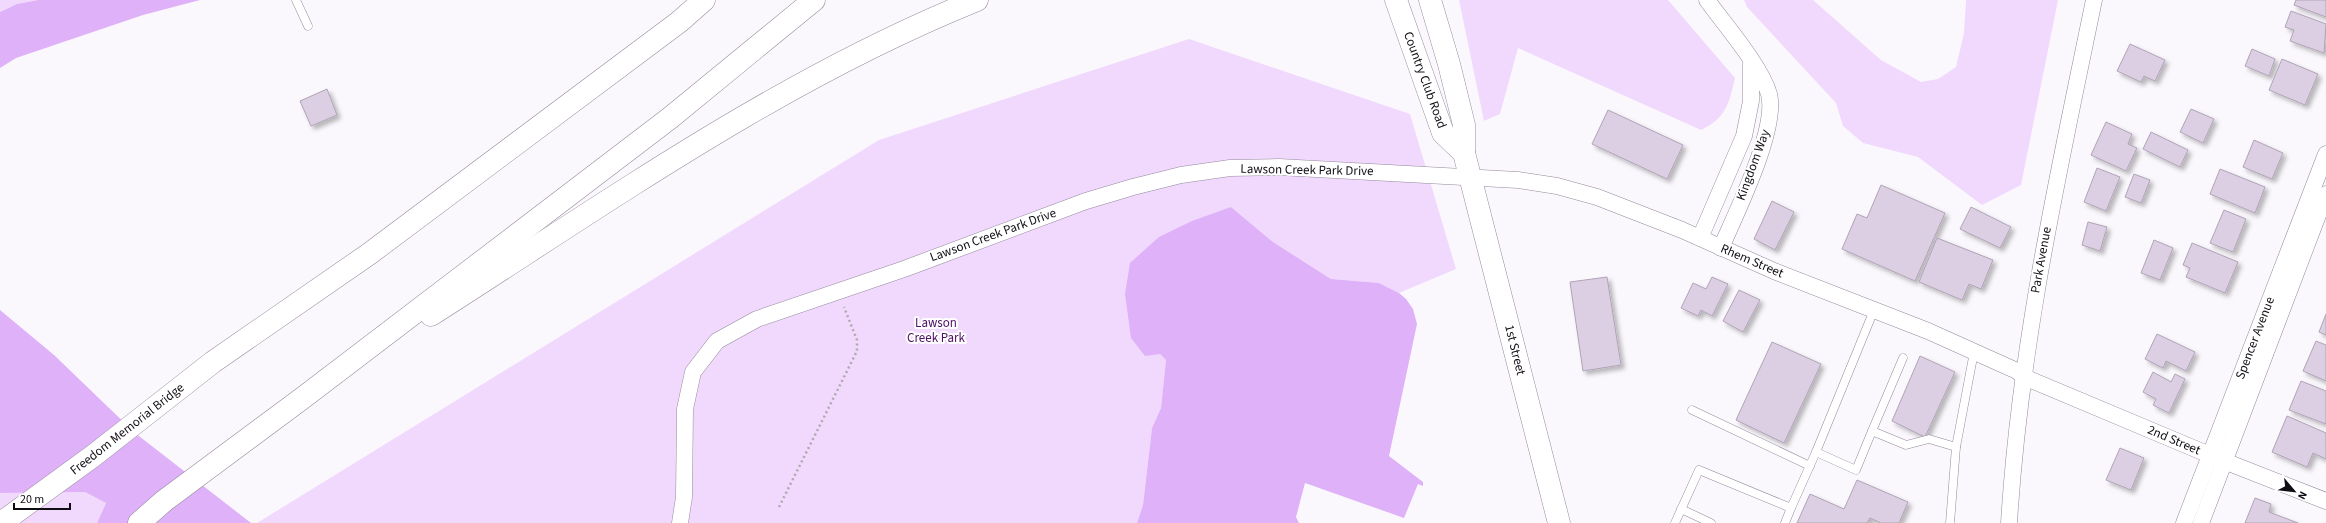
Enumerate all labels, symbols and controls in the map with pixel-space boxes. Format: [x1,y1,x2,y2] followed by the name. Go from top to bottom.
[1399,29,1451,131] street label: Country Club Road
[1732,127,1774,203] street label: Kingdom Way
[1240,160,1374,180] street label: Lawson Creek Park Drive
[927,204,1059,266] street label: Lawson Creek Park Drive
[2026,225,2056,295] street label: Park Avenue
[1718,240,1787,283] street label: Rhem Street
[2231,294,2279,382] street label: Spencer Avenue
[907,314,966,347] park label: Lawson Creek Park
[1500,323,1530,378] street label: 1st Street
[66,379,188,479] street label: Freedom Memorial Bridge
[2145,421,2204,459] street label: 2nd Street
[2274,471,2314,511] north arrow
[14,485,70,511] scale bar
[2294,489,2311,502] text: N
[20,491,44,508] text: 20 m

